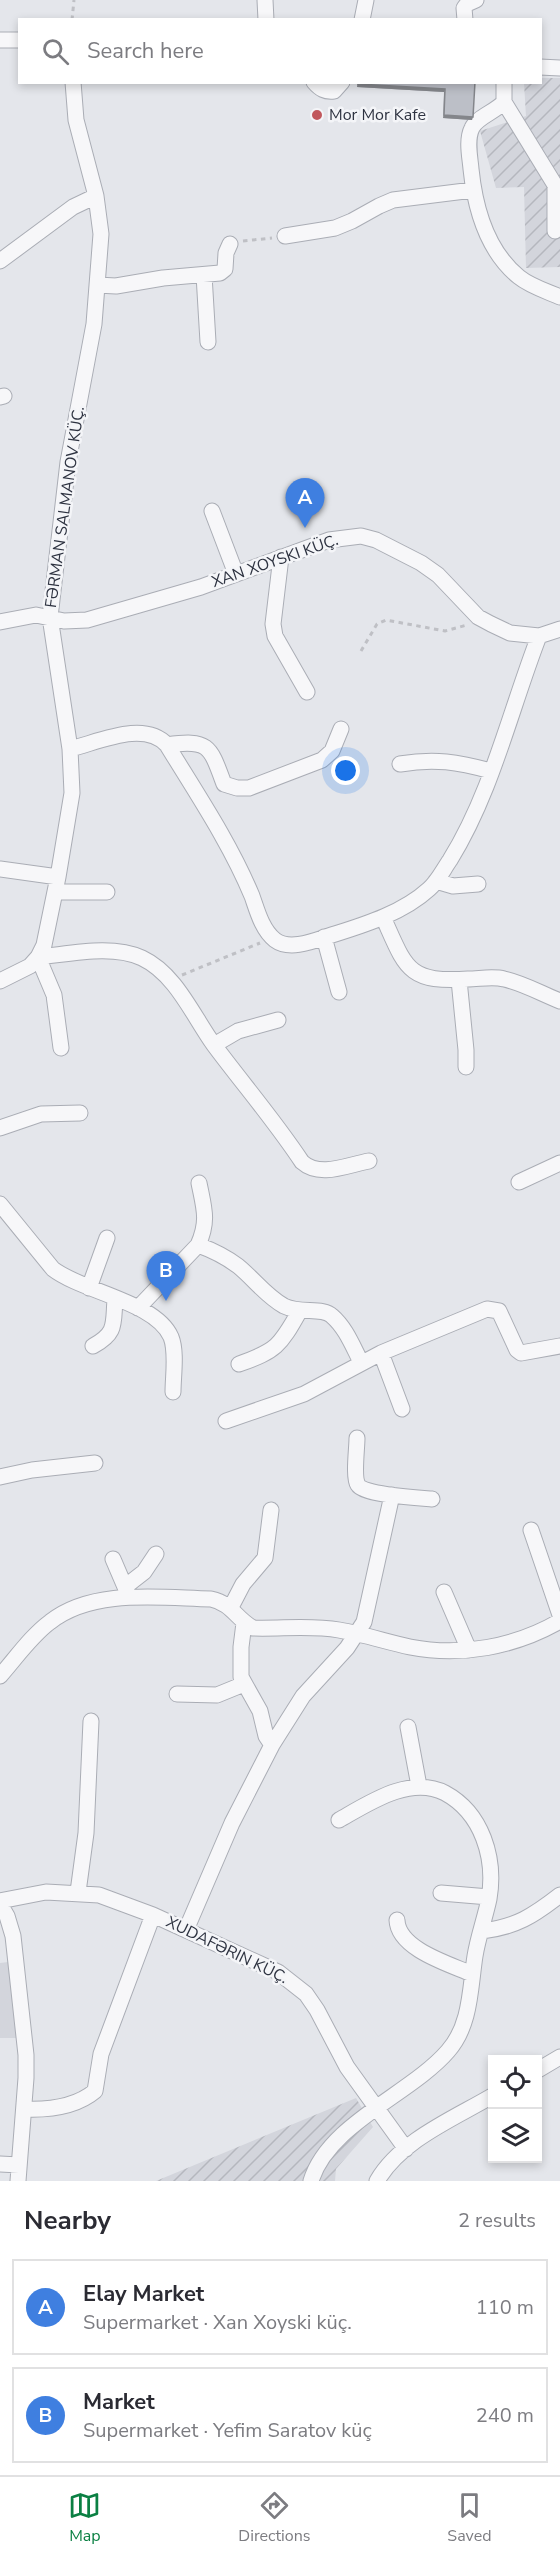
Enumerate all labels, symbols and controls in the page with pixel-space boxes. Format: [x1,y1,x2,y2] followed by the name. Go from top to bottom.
[18,18,542,84] search box
[39,35,72,68] icon: search
[87,36,204,66] text: Search here
[329,104,426,126] place label: Mor Mor Kafe
[310,108,324,122] marker: Mor Mor Kafe
[40,405,90,609] street label: FƏRMAN SALMANOV KÜÇ.
[286,478,324,528] pin: A
[209,529,341,593] street label: XAN XOYSKI KÜÇ.
[331,756,360,785] your location
[146,1252,186,1301] pin: B
[162,1911,292,1989] street label: XUDAFƏRIN KÜÇ.
[488,2055,542,2163] map controls
[488,2055,542,2109] button: locate
[488,2109,542,2163] button: layers
[24,2203,111,2238] text: Nearby
[458,2207,536,2234] text: 2 results
[83,2279,204,2309] text: Elay Market
[38,2294,53,2321] text: A
[476,2294,534,2321] text: 110 m
[83,2309,352,2336] text: Supermarket · Xan Xoyski küç.
[83,2387,155,2417] text: Market
[39,2402,52,2429] text: B
[476,2402,534,2429] text: 240 m
[83,2417,372,2444] text: Supermarket · Yefim Saratov küç
[68,2489,101,2547] tab: Map
[238,2489,310,2547] tab: Directions
[447,2489,492,2547] tab: Saved

